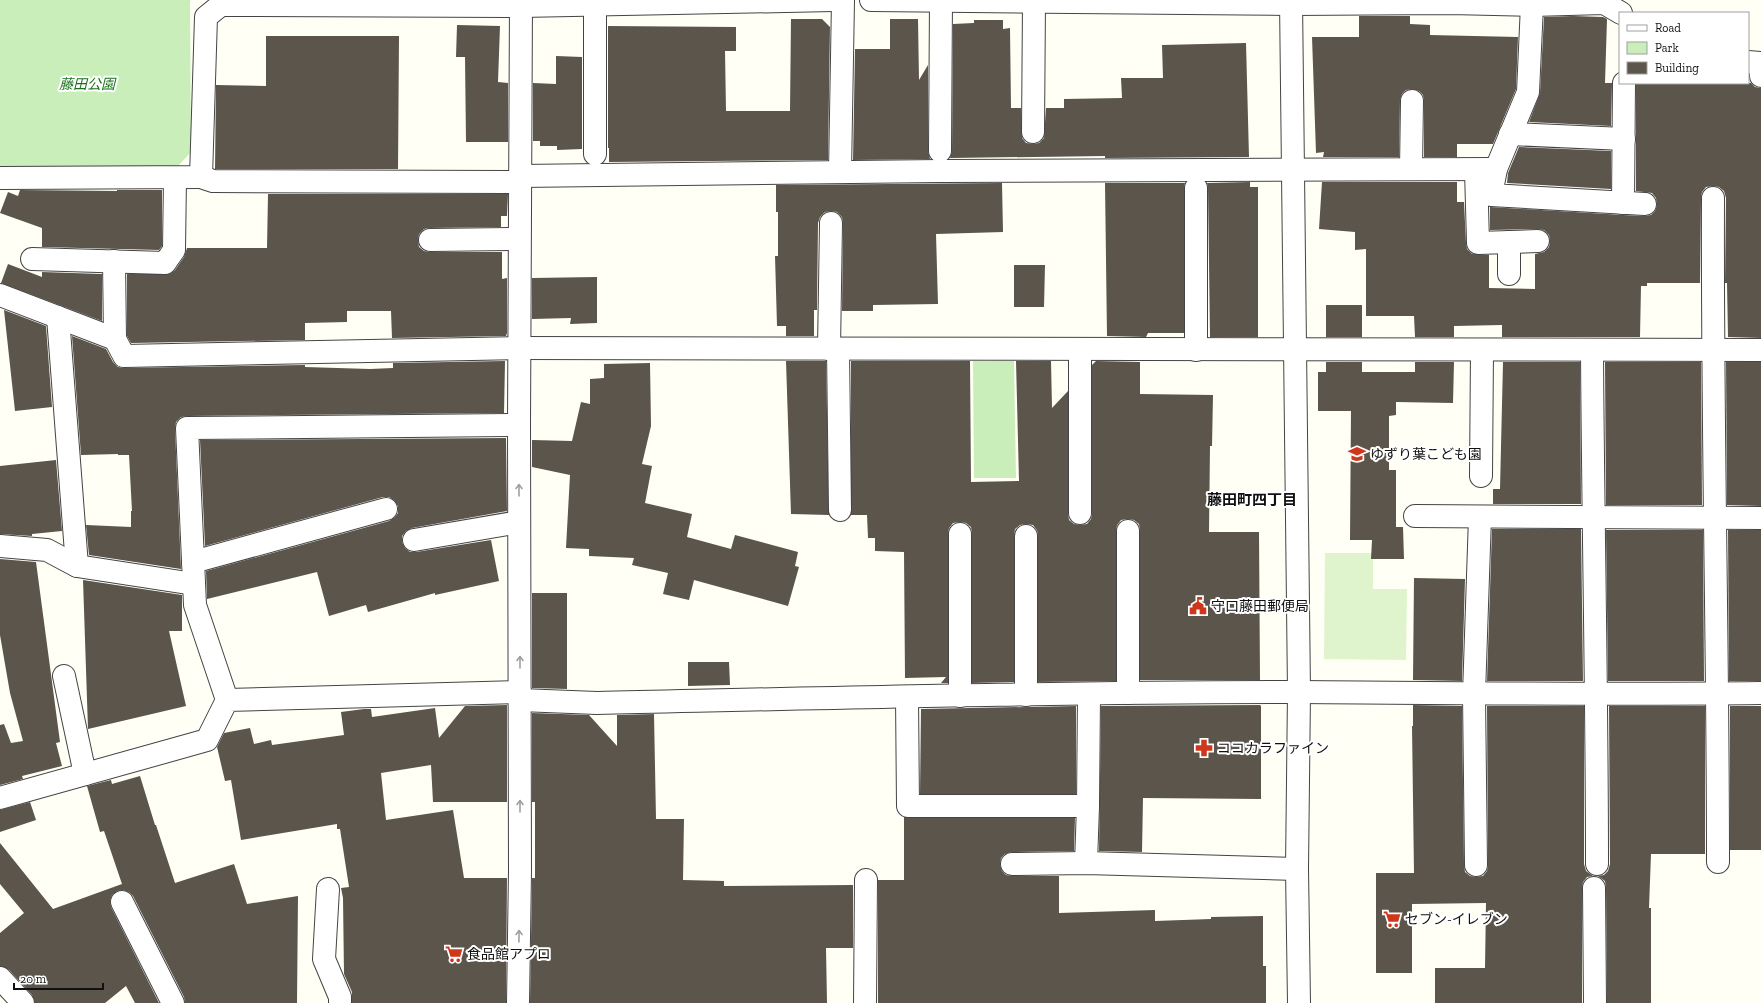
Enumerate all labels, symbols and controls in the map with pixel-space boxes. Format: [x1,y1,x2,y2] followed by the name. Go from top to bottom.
[1619,12,1749,84] legend
[1655,21,1681,35] text: Road
[1655,41,1680,55] text: Park
[1655,61,1699,75] text: Building
[59,76,117,93] park label: 藤田公園
[1347,444,1367,464] school or university icon: ゆずり葉こども園
[1370,446,1482,463] place label: ゆずり葉こども園
[515,484,523,497] one-way arrow
[1207,491,1297,509] district label: 藤田町四丁目
[1188,596,1208,616] public building icon: 守口藤田郵便局
[1211,598,1309,615] place label: 守口藤田郵便局
[516,656,524,669] one-way arrow
[1194,738,1214,758] pharmacy icon: ココカラファイン
[1217,740,1329,757] place label: ココカラファイン
[516,800,524,813] one-way arrow
[1382,909,1402,929] supermarket icon: セブン-イレブン
[1405,911,1508,928] place label: セブン-イレブン
[515,930,523,943] one-way arrow
[444,944,464,964] supermarket icon: 食品館アプロ
[467,946,551,963] place label: 食品館アプロ
[14,965,103,991] scale bar
[20,972,47,986] text: 20 m

